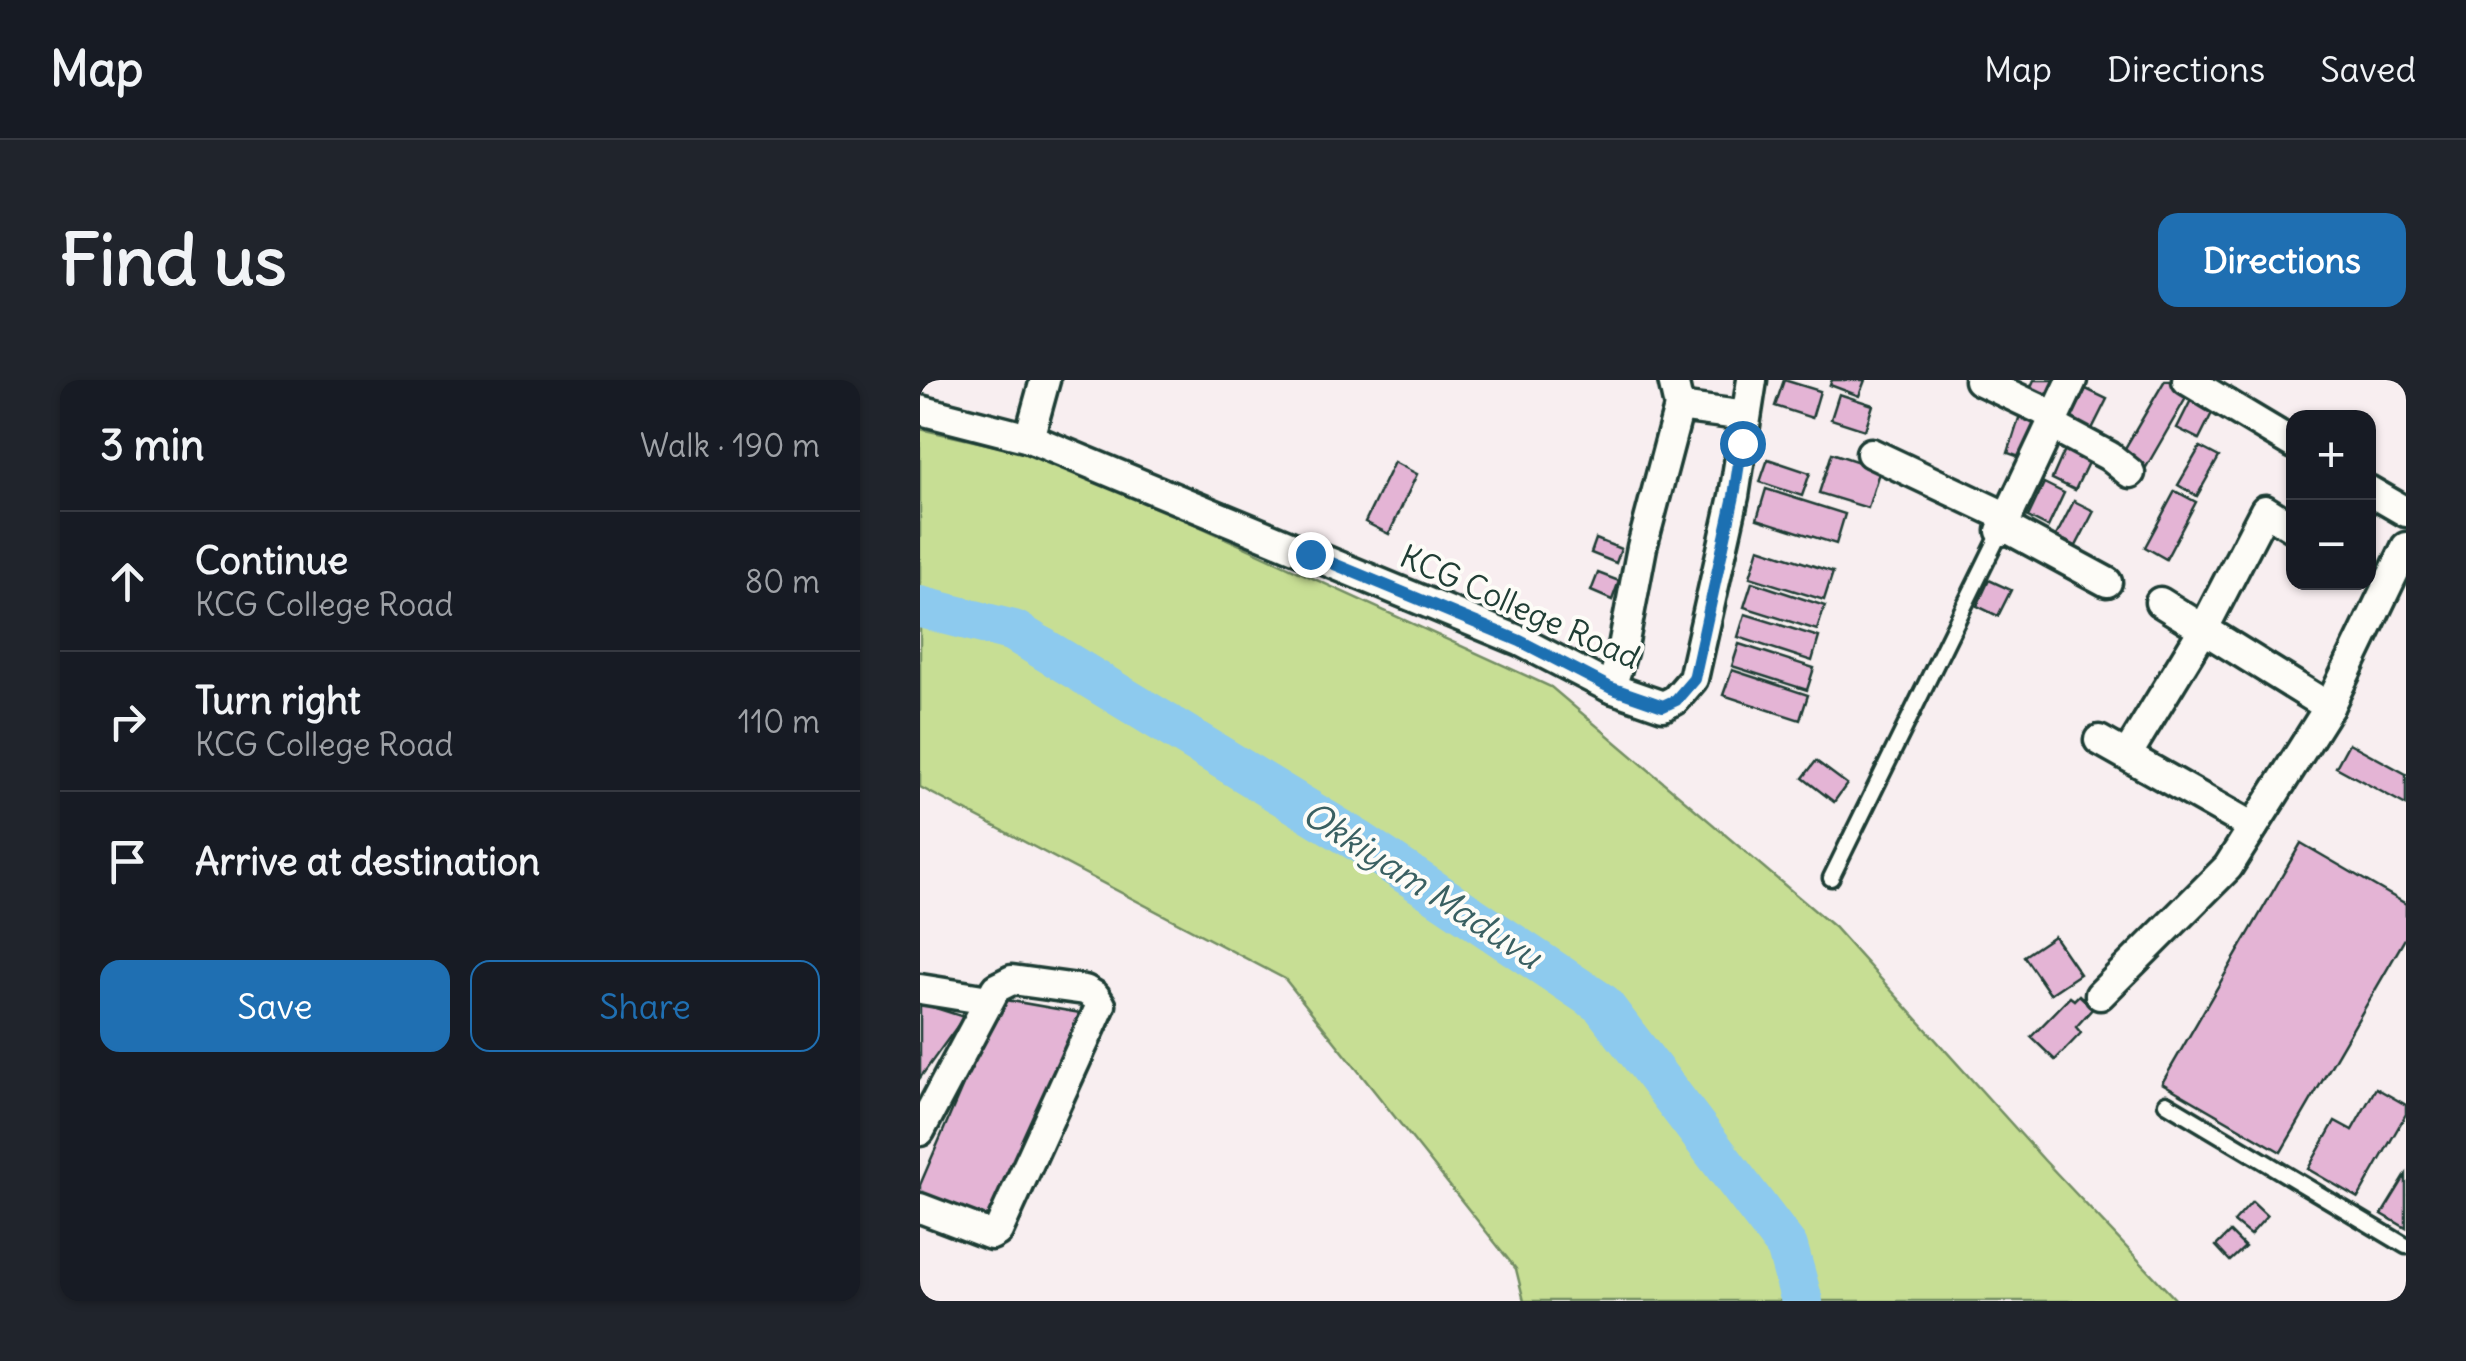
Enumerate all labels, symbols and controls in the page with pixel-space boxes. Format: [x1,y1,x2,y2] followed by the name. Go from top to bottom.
[50,39,143,99] text: Map
[1984,47,2052,91] text: Map
[2107,47,2265,91] text: Directions
[2320,47,2416,91] text: Saved
[2158,213,2406,307] button: Directions
[60,216,286,304] text: Find us
[2286,410,2376,590] map controls
[2286,410,2376,500] button: +
[100,419,204,471] text: 3 min
[1720,421,1766,467] route start
[640,425,820,466] text: Walk · 190 m
[2286,500,2376,590] button: −
[1288,532,1334,578] route end
[1394,535,1647,678] street label: KCG College Road
[195,537,348,584] text: Continue
[100,554,155,609] icon: ahead
[745,561,820,602] text: 80 m
[195,584,453,625] text: KCG College Road
[195,677,361,724] text: Turn right
[100,694,155,749] icon: right
[738,701,820,742] text: 110 m
[195,724,453,765] text: KCG College Road
[1295,791,1552,979] water label: Okkiyam Maduvu
[100,834,155,889] icon: arrive
[195,838,540,885] text: Arrive at destination
[100,960,450,1052] button: Save
[470,960,820,1052] button: Share

